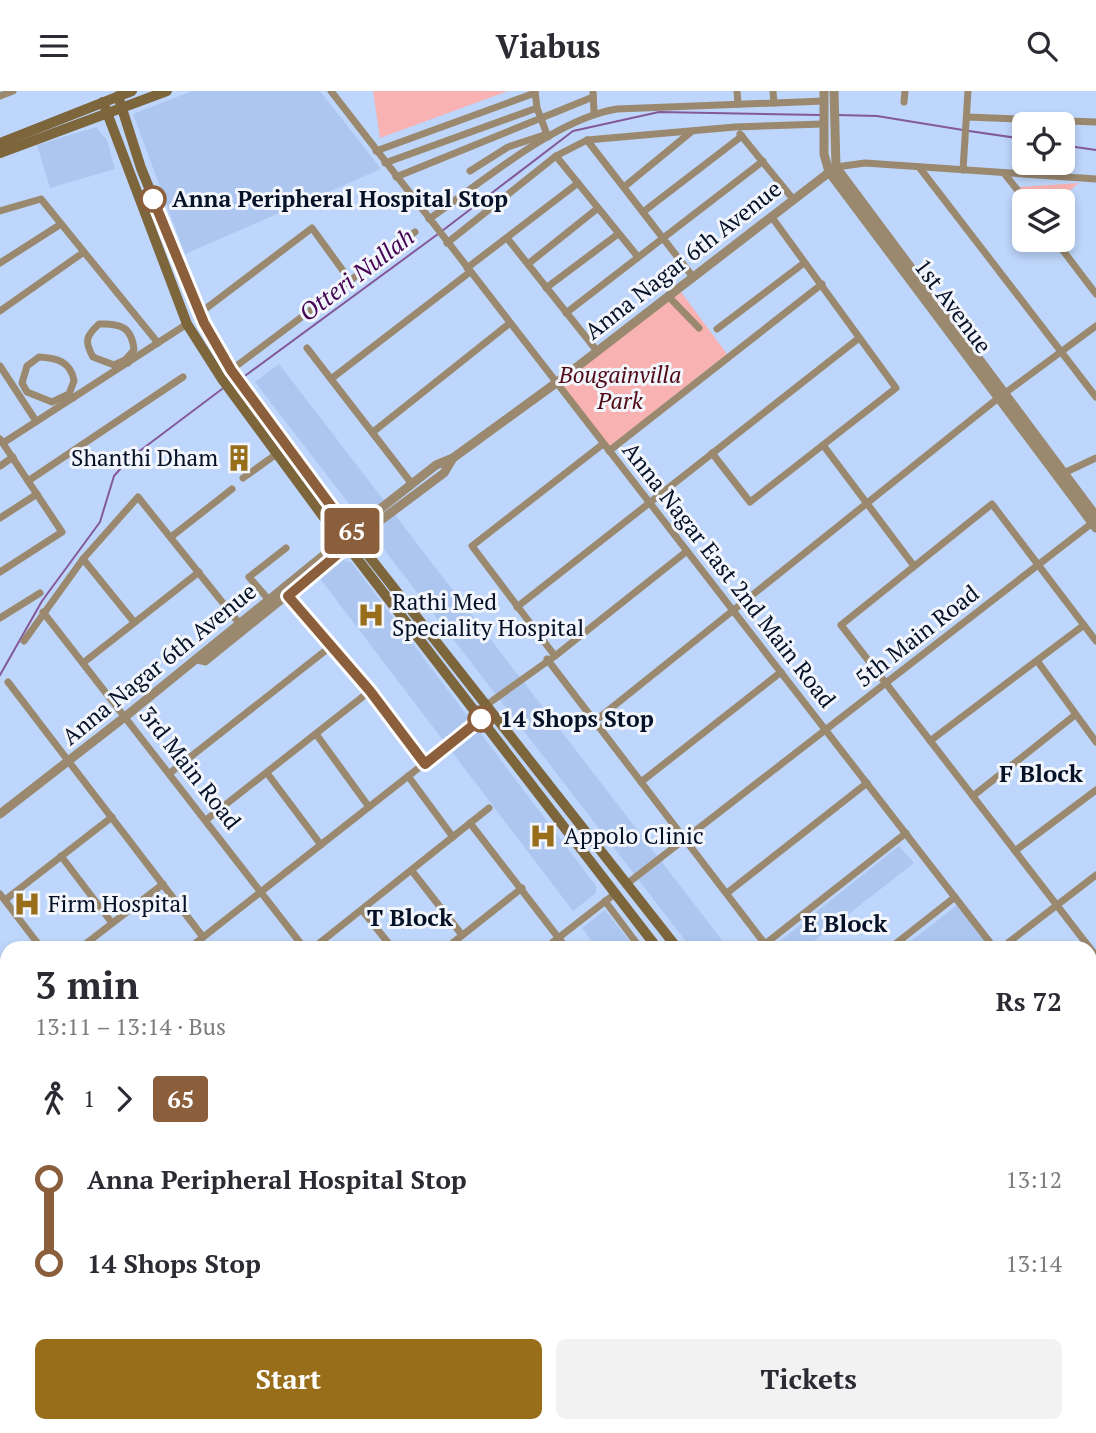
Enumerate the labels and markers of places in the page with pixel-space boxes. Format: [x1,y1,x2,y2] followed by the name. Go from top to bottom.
[172,183,508,214] place label: Anna Peripheral Hospital Stop
[140,186,166,212] marker: Anna Peripheral Hospital Stop
[71,442,218,473] place label: Shanthi Dham
[224,443,254,473] building icon: Shanthi Dham
[392,586,584,643] place label: Rathi Med Speciality Hospital
[356,600,386,630] hospital icon: Rathi Med Speciality Hospital
[500,703,654,734] place label: 14 Shops Stop
[468,706,494,732] marker: 14 Shops Stop
[564,820,704,851] place label: Appolo Clinic
[528,821,558,851] hospital icon: Appolo Clinic
[48,888,188,919] place label: Firm Hospital
[12,889,42,919] hospital icon: Firm Hospital

